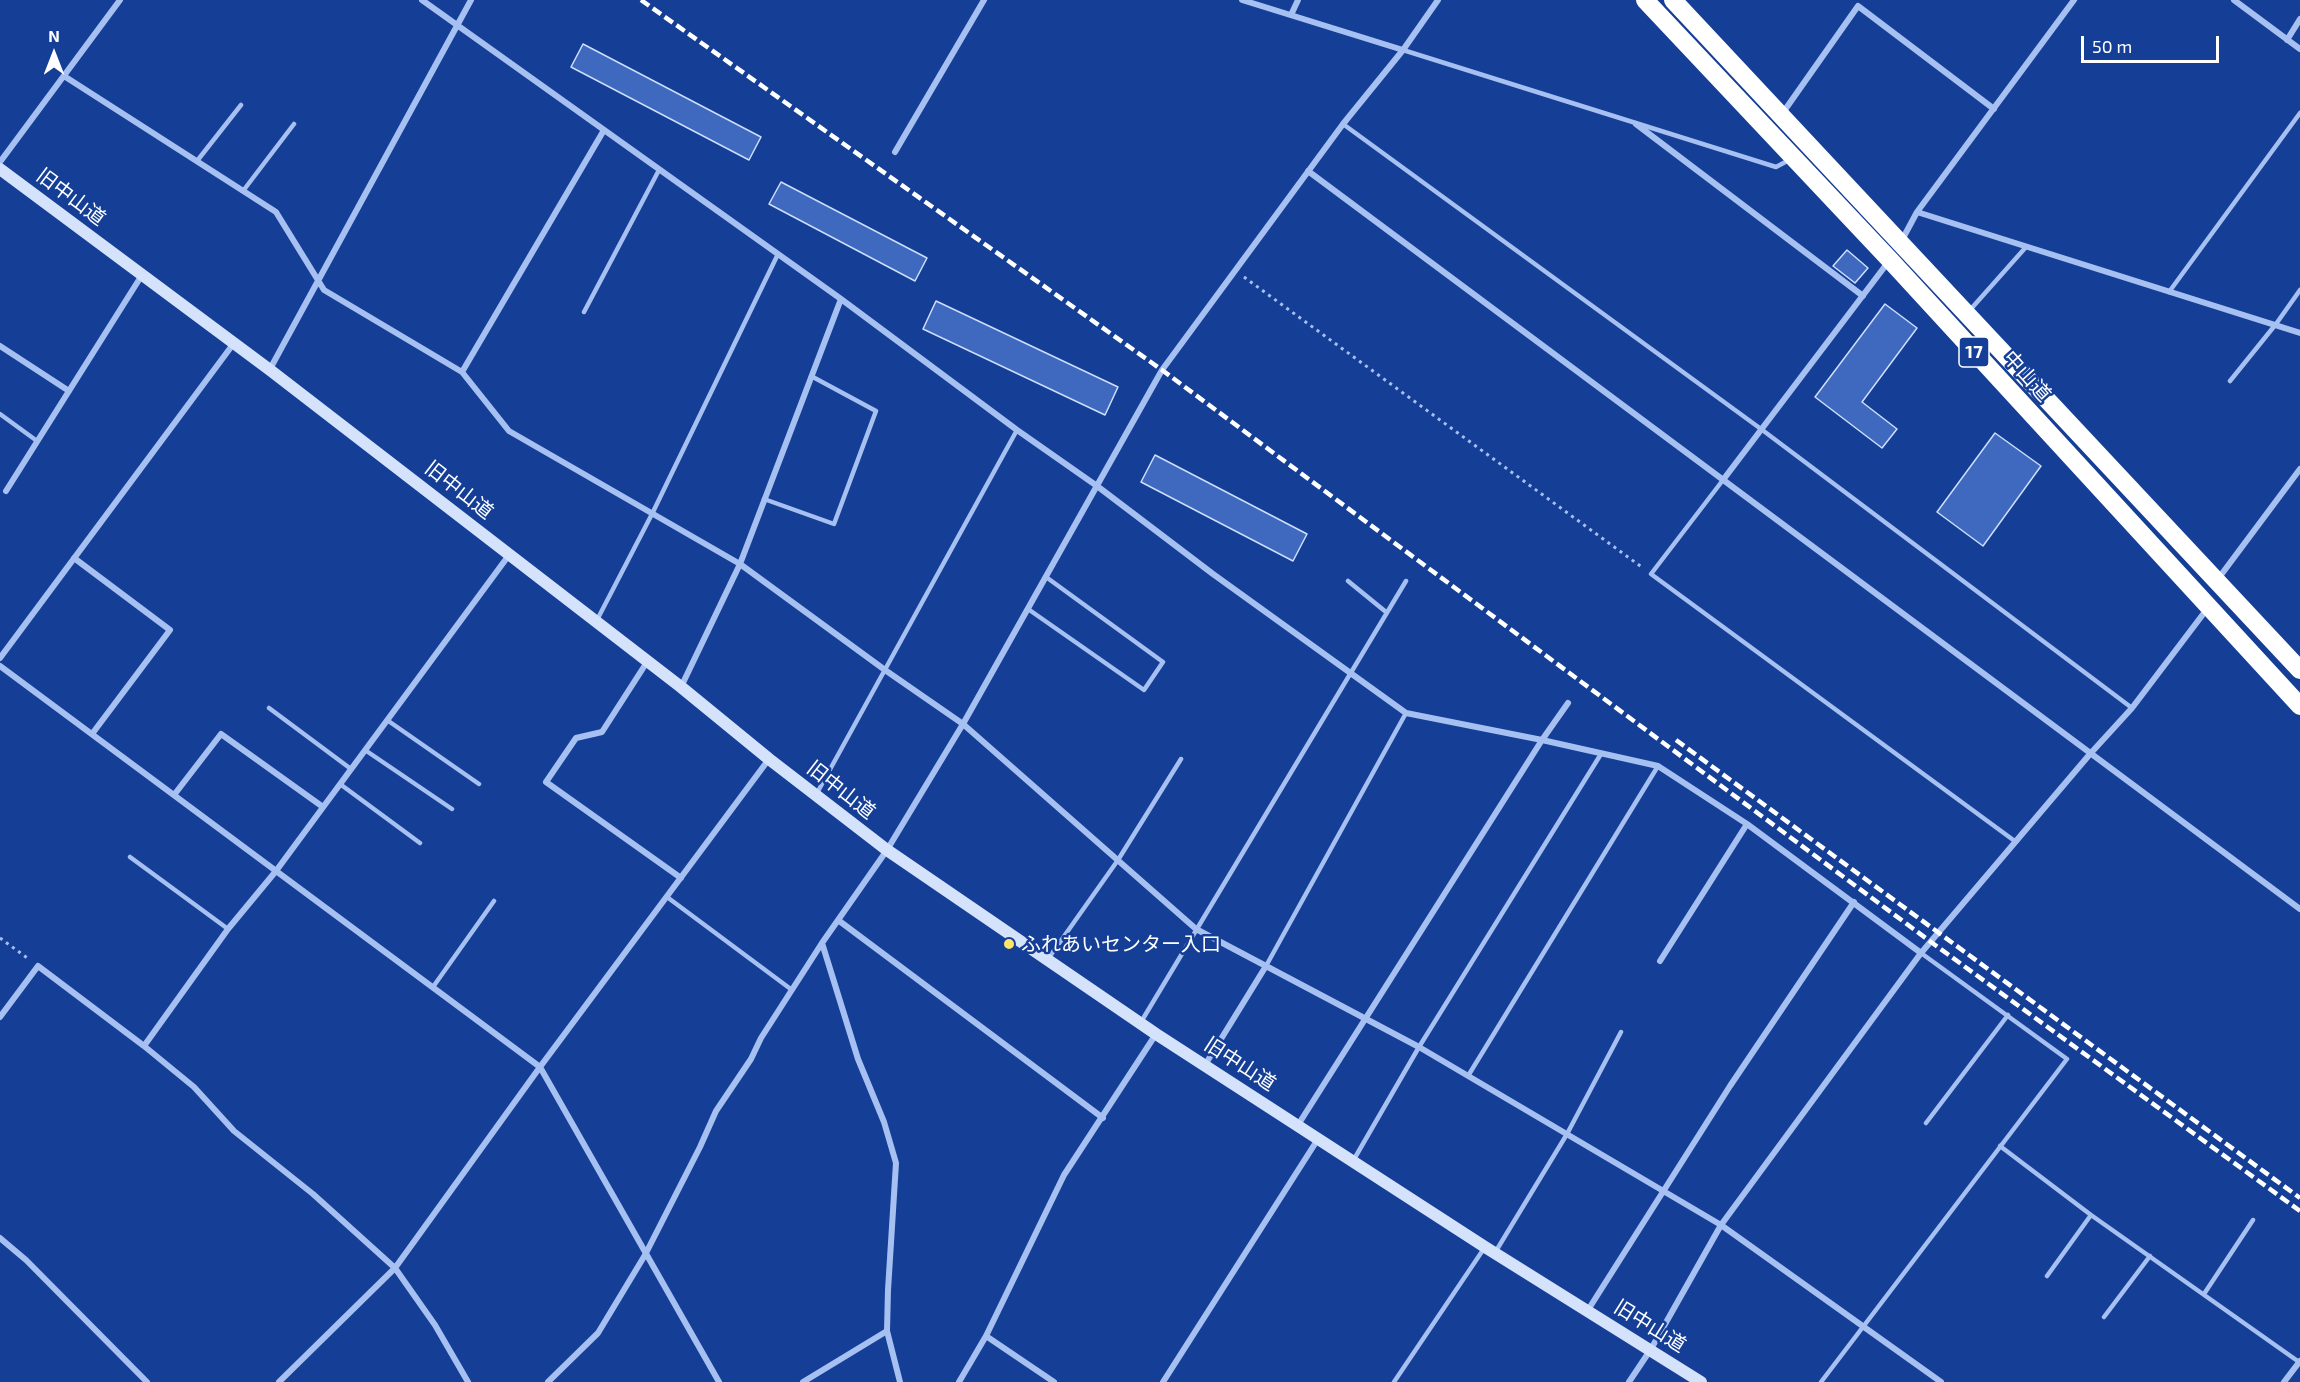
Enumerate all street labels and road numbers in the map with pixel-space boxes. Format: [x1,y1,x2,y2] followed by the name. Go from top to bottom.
[32,163,110,231] street label: 旧中山道
[1959,337,1989,367] road number: 17
[1998,346,2056,406] street label: 中山道
[420,456,498,524] street label: 旧中山道
[802,756,880,824] street label: 旧中山道
[1200,1032,1280,1096] street label: 旧中山道
[1610,1295,1690,1357] street label: 旧中山道

